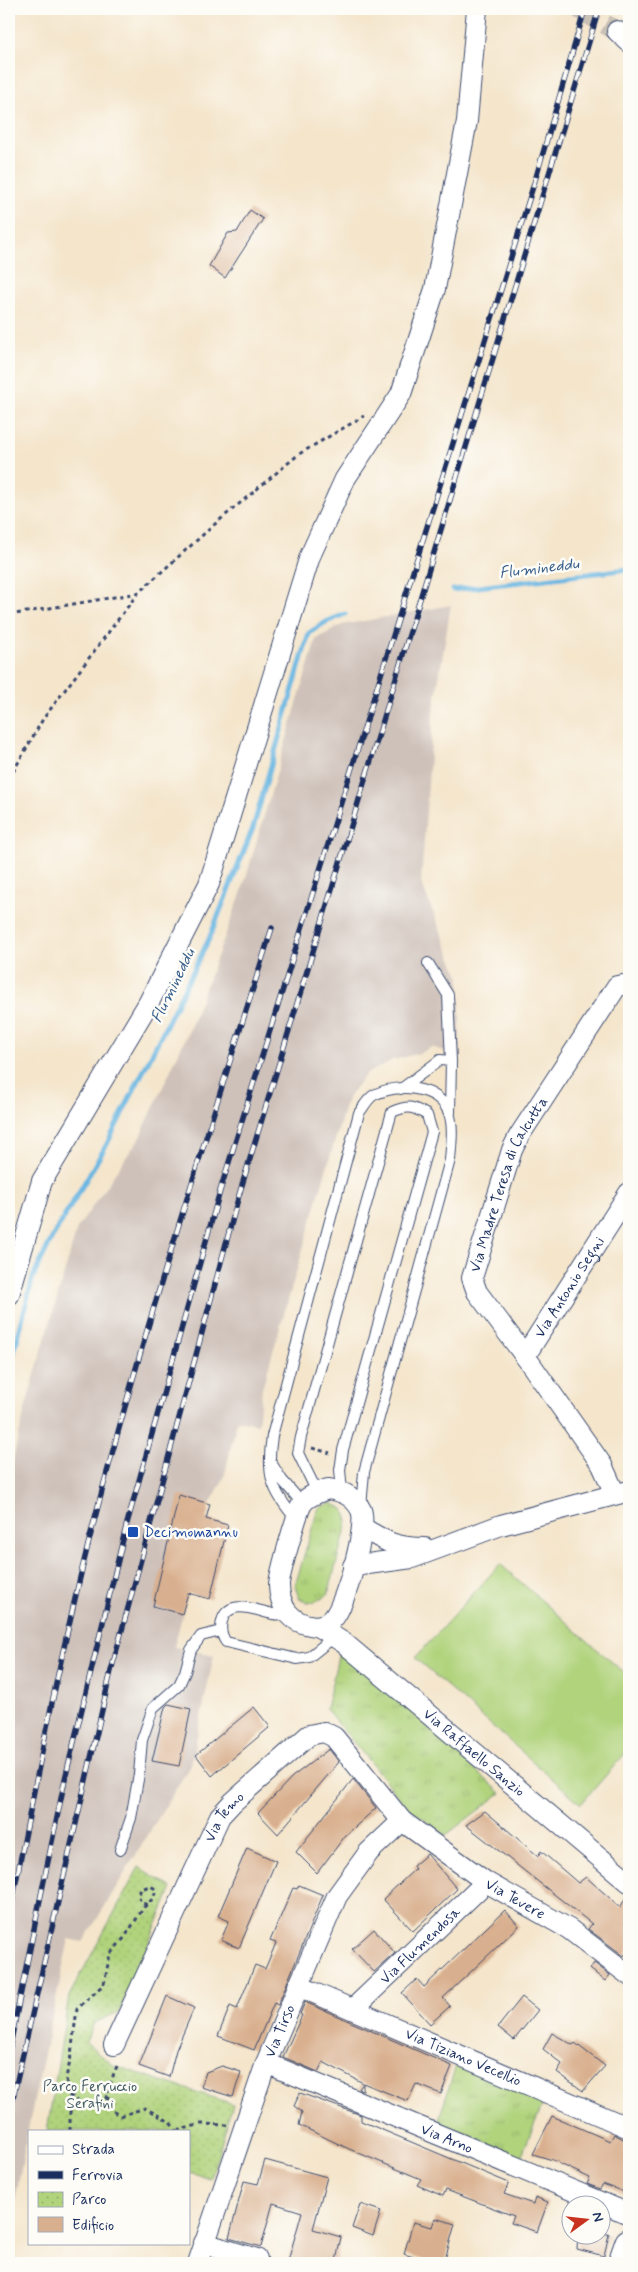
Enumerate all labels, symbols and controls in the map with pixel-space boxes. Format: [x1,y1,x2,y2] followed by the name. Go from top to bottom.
[498,553,581,584] water label: Flumineddu
[146,944,201,1026] water label: Flumineddu
[465,1093,553,1275] street label: Via Madre Teresa di Calcutta
[530,1233,610,1342] street label: Via Antonio Segni
[144,1523,238,1543] place label: Decimomannu
[126,1525,140,1539] marker: Decimomannu
[418,1704,529,1802] street label: Via Raffaello Sanzio
[200,1788,249,1846] street label: Via Temo
[481,1875,549,1925] street label: Via Tevere
[376,1902,466,1989] street label: Via Flumendosa
[260,2002,301,2061] street label: Via Tirso
[402,2024,524,2092] street label: Via Tiziano Vecellio
[43,2077,137,2114] park label: Parco Ferruccio Serafini
[418,2119,476,2159] street label: Via Arno
[28,2130,190,2244] legend
[72,2140,115,2160] text: Strada
[72,2166,123,2186] text: Ferrovia
[72,2190,106,2210] text: Parco
[560,2194,610,2244] north arrow
[588,2210,607,2224] text: N
[72,2216,114,2236] text: Edificio

